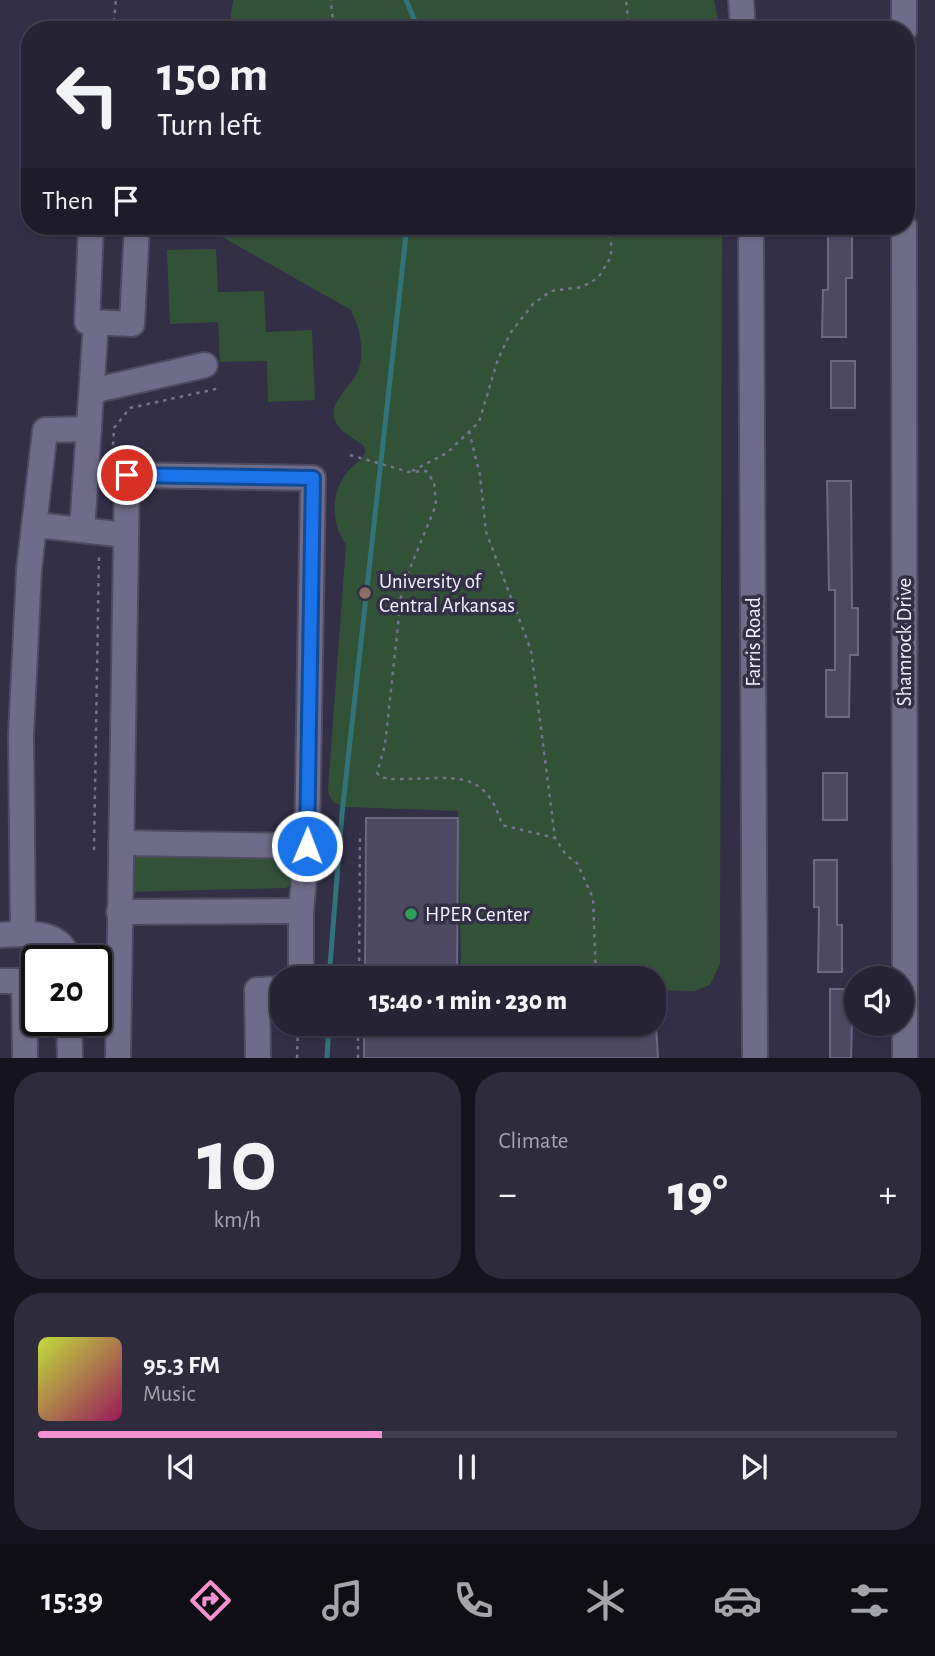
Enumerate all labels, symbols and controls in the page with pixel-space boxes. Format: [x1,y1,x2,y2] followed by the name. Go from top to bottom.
[42,49,133,140] icon: left
[157,51,268,100] text: 150 m
[157,109,261,141] text: Turn left
[107,182,145,220] icon: arrive
[42,188,93,214] text: Then
[97,445,157,505] pin
[108,456,146,494] icon: arrive
[379,571,515,616] place label: University of Central Arkansas
[894,578,915,706] street label: Shamrock Drive
[357,585,373,601] marker: University of Central Arkansas
[743,597,764,687] street label: Farris Road
[270,809,344,883] position arrow
[425,904,530,925] place label: HPER Center
[403,906,419,922] marker: HPER Center
[21,945,112,1036] speed limit sign: 20
[844,966,914,1036] map controls
[844,966,914,1036] button: sound
[369,988,567,1014] text: 15:40 · 1 min · 230 m
[197,1116,277,1207] text: 10
[499,1130,568,1153] text: Climate
[668,1168,728,1220] text: 19°
[499,1176,517,1214] text: −
[879,1176,897,1214] text: +
[214,1209,261,1232] text: km/h
[143,1352,220,1378] text: 95.3 FM
[143,1383,195,1406] text: Music
[162,1448,200,1486] icon: previous
[448,1448,486,1486] icon: pause
[735,1448,773,1486] icon: next
[186,1576,235,1625] icon: directions
[318,1576,367,1625] icon: music
[449,1576,498,1625] icon: phone
[581,1576,630,1625] icon: climate
[713,1576,762,1625] icon: car
[845,1576,894,1625] icon: filters
[41,1584,103,1616] text: 15:39

